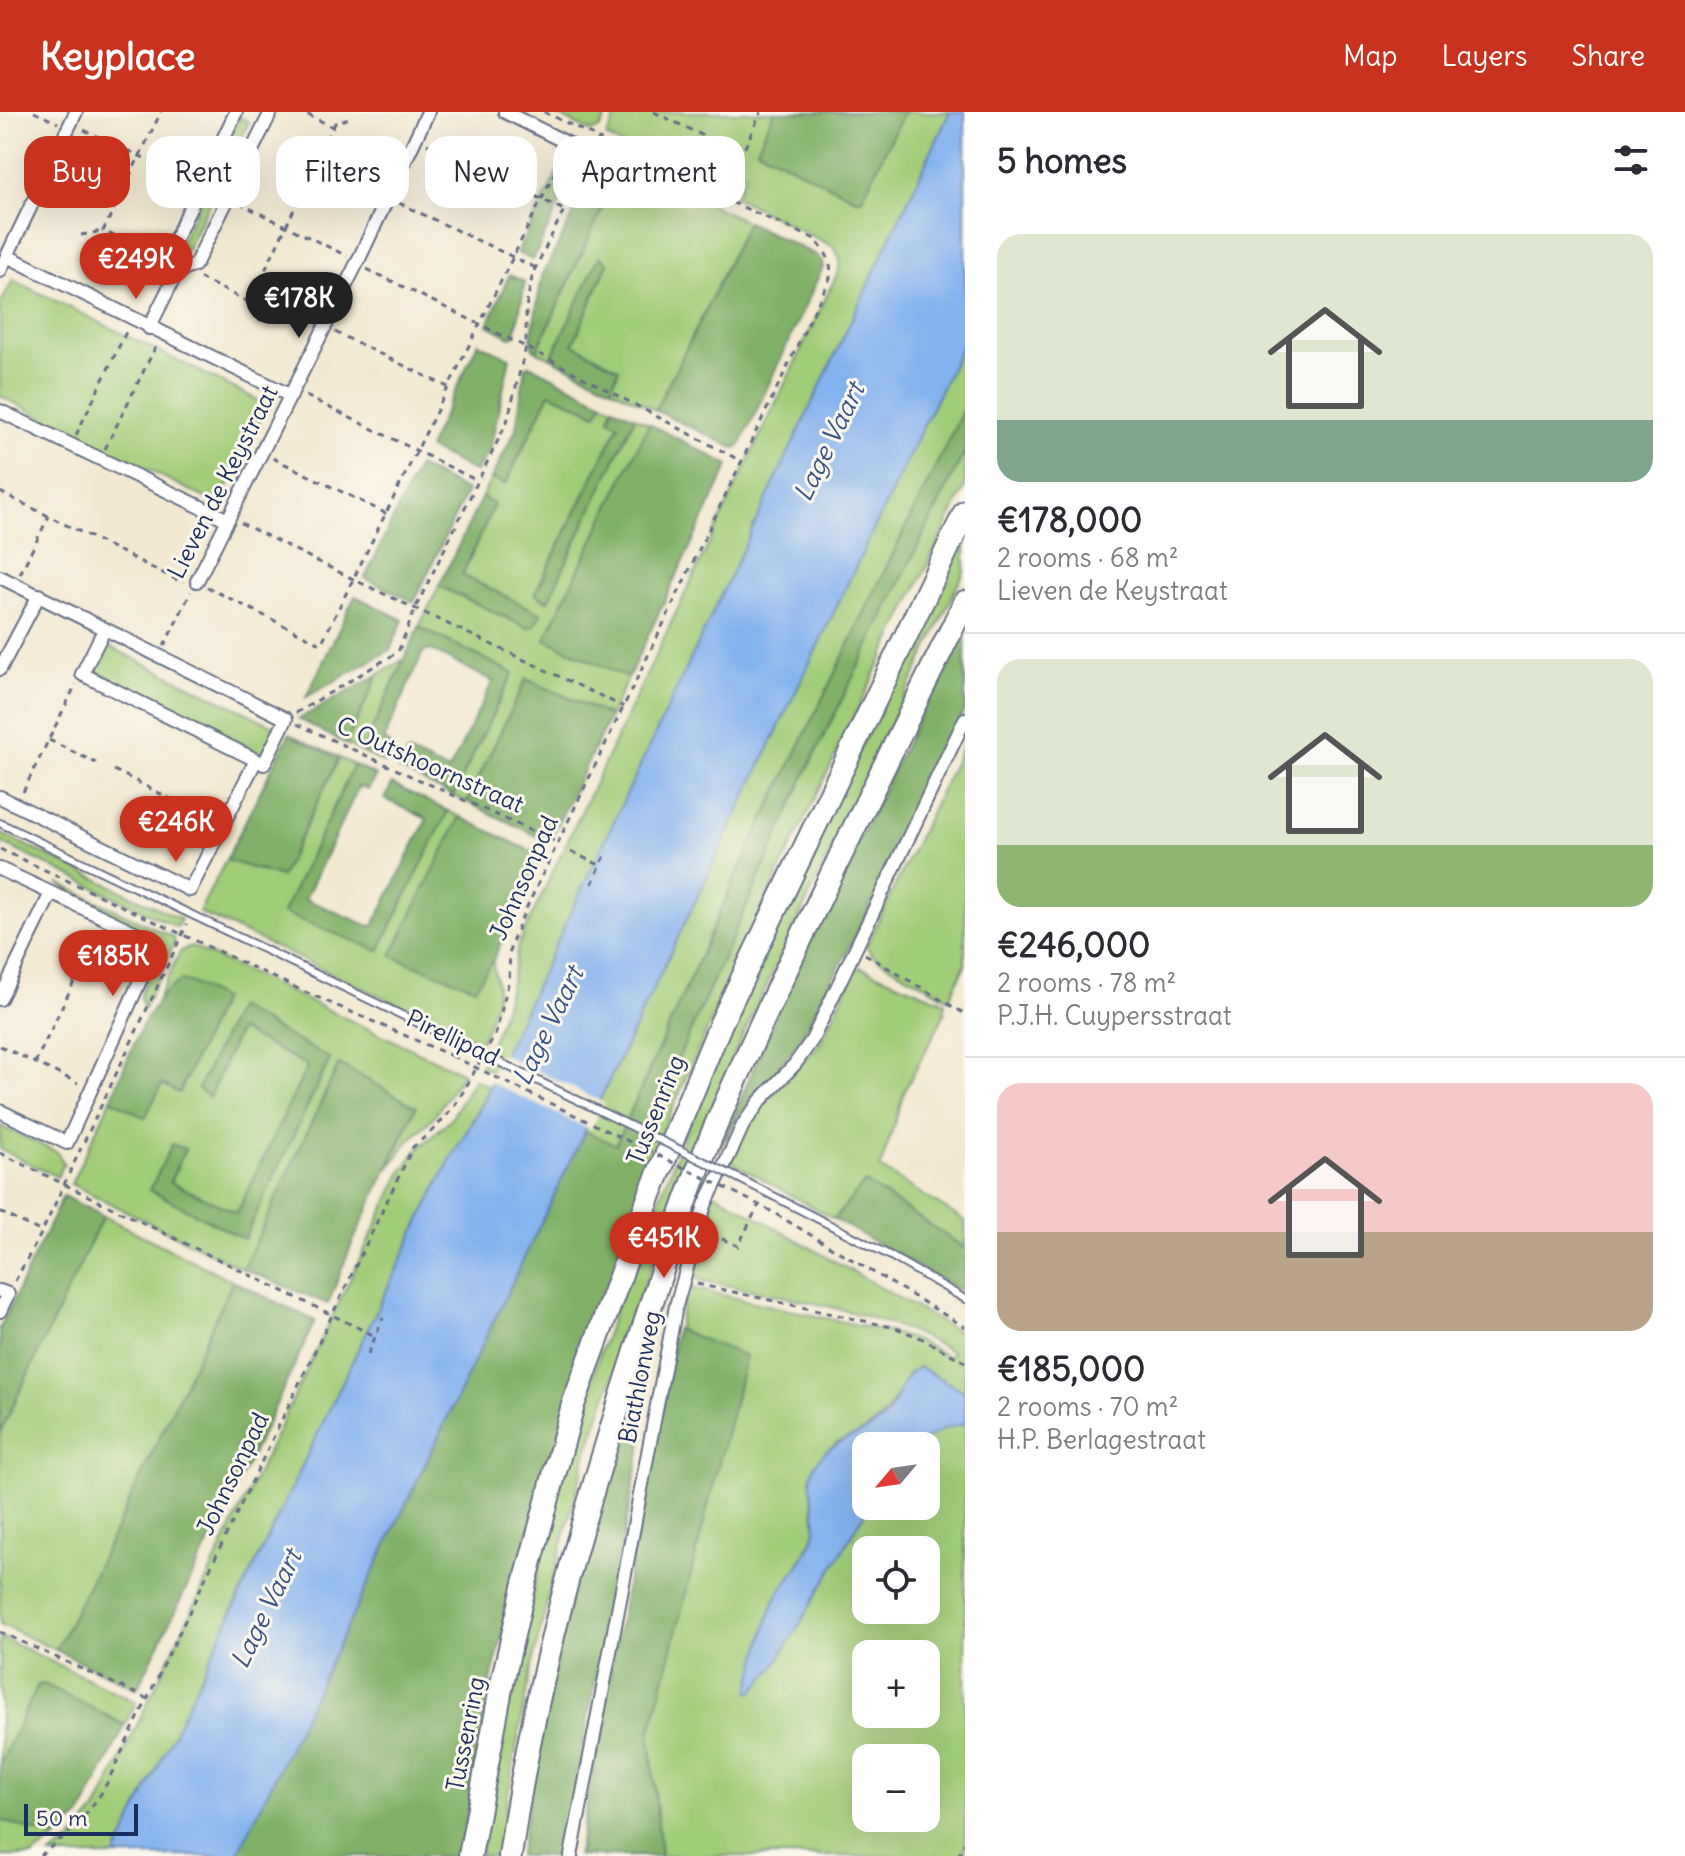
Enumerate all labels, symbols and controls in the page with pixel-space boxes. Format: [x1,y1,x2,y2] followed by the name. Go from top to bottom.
[40,33,195,80] text: Keyplace
[1343,38,1398,74] text: Map
[1442,38,1528,74] text: Layers
[1572,38,1645,74] text: Share
[24,136,130,208] chip: Buy
[146,136,260,208] chip: Rent
[276,136,409,208] chip: Filters
[425,136,537,208] chip: New
[553,136,745,208] chip: Apartment
[1609,138,1653,182] icon: filters
[997,139,1127,182] text: 5 homes
[80,233,192,301] pin: €249K
[98,242,174,275] text: €249K
[243,272,355,340] pin: €178K
[264,281,334,314] text: €178K
[1253,286,1397,430] icon: home
[786,374,873,506] water label: Lage Vaart
[160,380,284,583] street label: Lieven de Keystraat
[997,498,1143,541] text: €178,000
[997,541,1179,574] text: 2 rooms · 68 m²
[997,574,1228,607] text: Lieven de Keystraat
[332,709,529,819] street label: C Outshoornstraat
[1253,711,1397,855] icon: home
[120,796,232,864] pin: €246K
[138,805,214,838] text: €246K
[482,811,564,944] street label: Johnsonpad
[997,923,1150,966] text: €246,000
[57,930,169,998] pin: €185K
[77,939,149,972] text: €185K
[505,958,592,1090] water label: Lage Vaart
[997,966,1176,999] text: 2 rooms · 78 m²
[997,999,1232,1032] text: P.J.H. Cuypersstraat
[402,1003,505,1072] street label: Pirellipad
[619,1050,691,1169] street label: Tussenring
[1253,1135,1397,1279] icon: home
[608,1212,720,1280] pin: €451K
[628,1221,700,1254] text: €451K
[611,1308,667,1446] street label: Biathlonweg
[997,1347,1145,1390] text: €185,000
[997,1390,1178,1423] text: 2 rooms · 70 m²
[189,1407,275,1540] street label: Johnsonpad
[997,1423,1206,1456] text: H.P. Berlagestraat
[852,1432,940,1520] north arrow
[852,1432,940,1832] map controls
[852,1536,940,1624] button: locate
[223,1541,310,1673] water label: Lage Vaart
[852,1640,940,1728] button: +
[439,1674,491,1794] street label: Tussenring
[852,1744,940,1832] button: −
[24,1800,138,1836] scale bar
[36,1804,88,1832] text: 50 m

